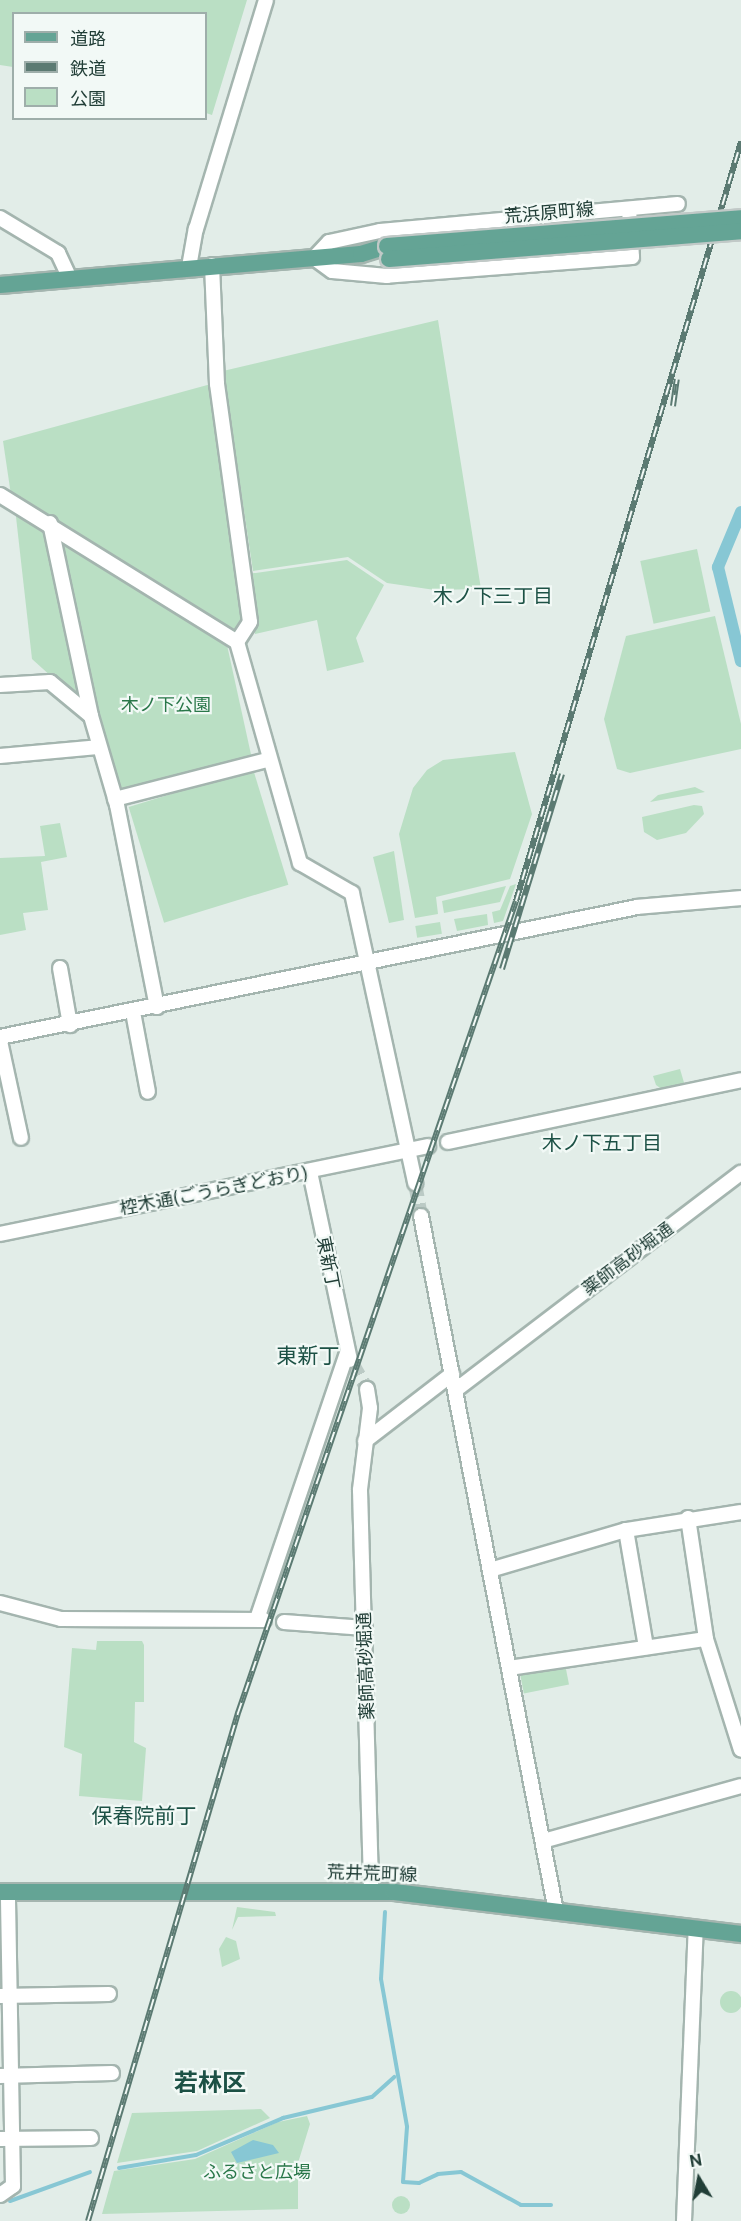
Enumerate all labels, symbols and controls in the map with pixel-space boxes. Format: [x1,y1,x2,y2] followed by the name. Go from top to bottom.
[12,12,207,120] legend
[70,28,106,49] text: 道路
[70,58,106,79] text: 鉄道
[70,88,106,109] text: 公園
[503,198,595,228] street label: 荒浜原町線
[433,584,553,608] district label: 木ノ下三丁目
[121,694,211,716] park label: 木ノ下公園
[542,1131,662,1155] district label: 木ノ下五丁目
[118,1162,310,1220] street label: 椌木通(ごうらぎどおり)
[578,1218,678,1300] street label: 薬師高砂堀通
[312,1234,344,1292] street label: 東新丁
[277,1343,339,1369] district label: 東新丁
[353,1612,379,1720] street label: 薬師高砂堀通
[92,1803,196,1829] district label: 保春院前丁
[327,1862,417,1886] street label: 荒井荒町線
[174,2069,246,2097] district label: 若林区
[669,2149,729,2209] north arrow
[688,2150,704,2171] text: N
[203,2161,311,2183] park label: ふるさと広場

